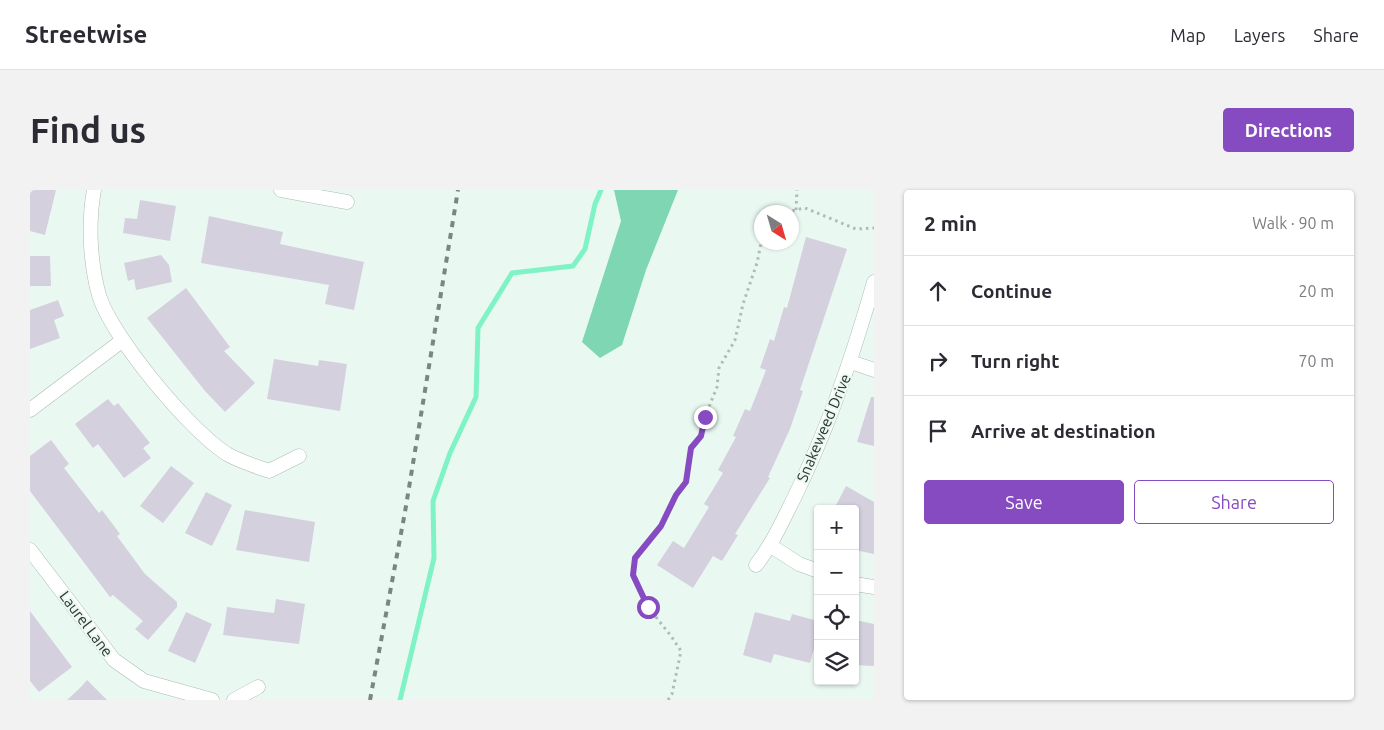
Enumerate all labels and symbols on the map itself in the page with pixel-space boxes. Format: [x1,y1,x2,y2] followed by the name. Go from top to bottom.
[754,205,799,250] north arrow
[793,371,854,484] street label: Snakeweed Drive
[694,406,717,429] route end
[56,588,116,660] street label: Laurel Lane
[637,596,660,619] route start

